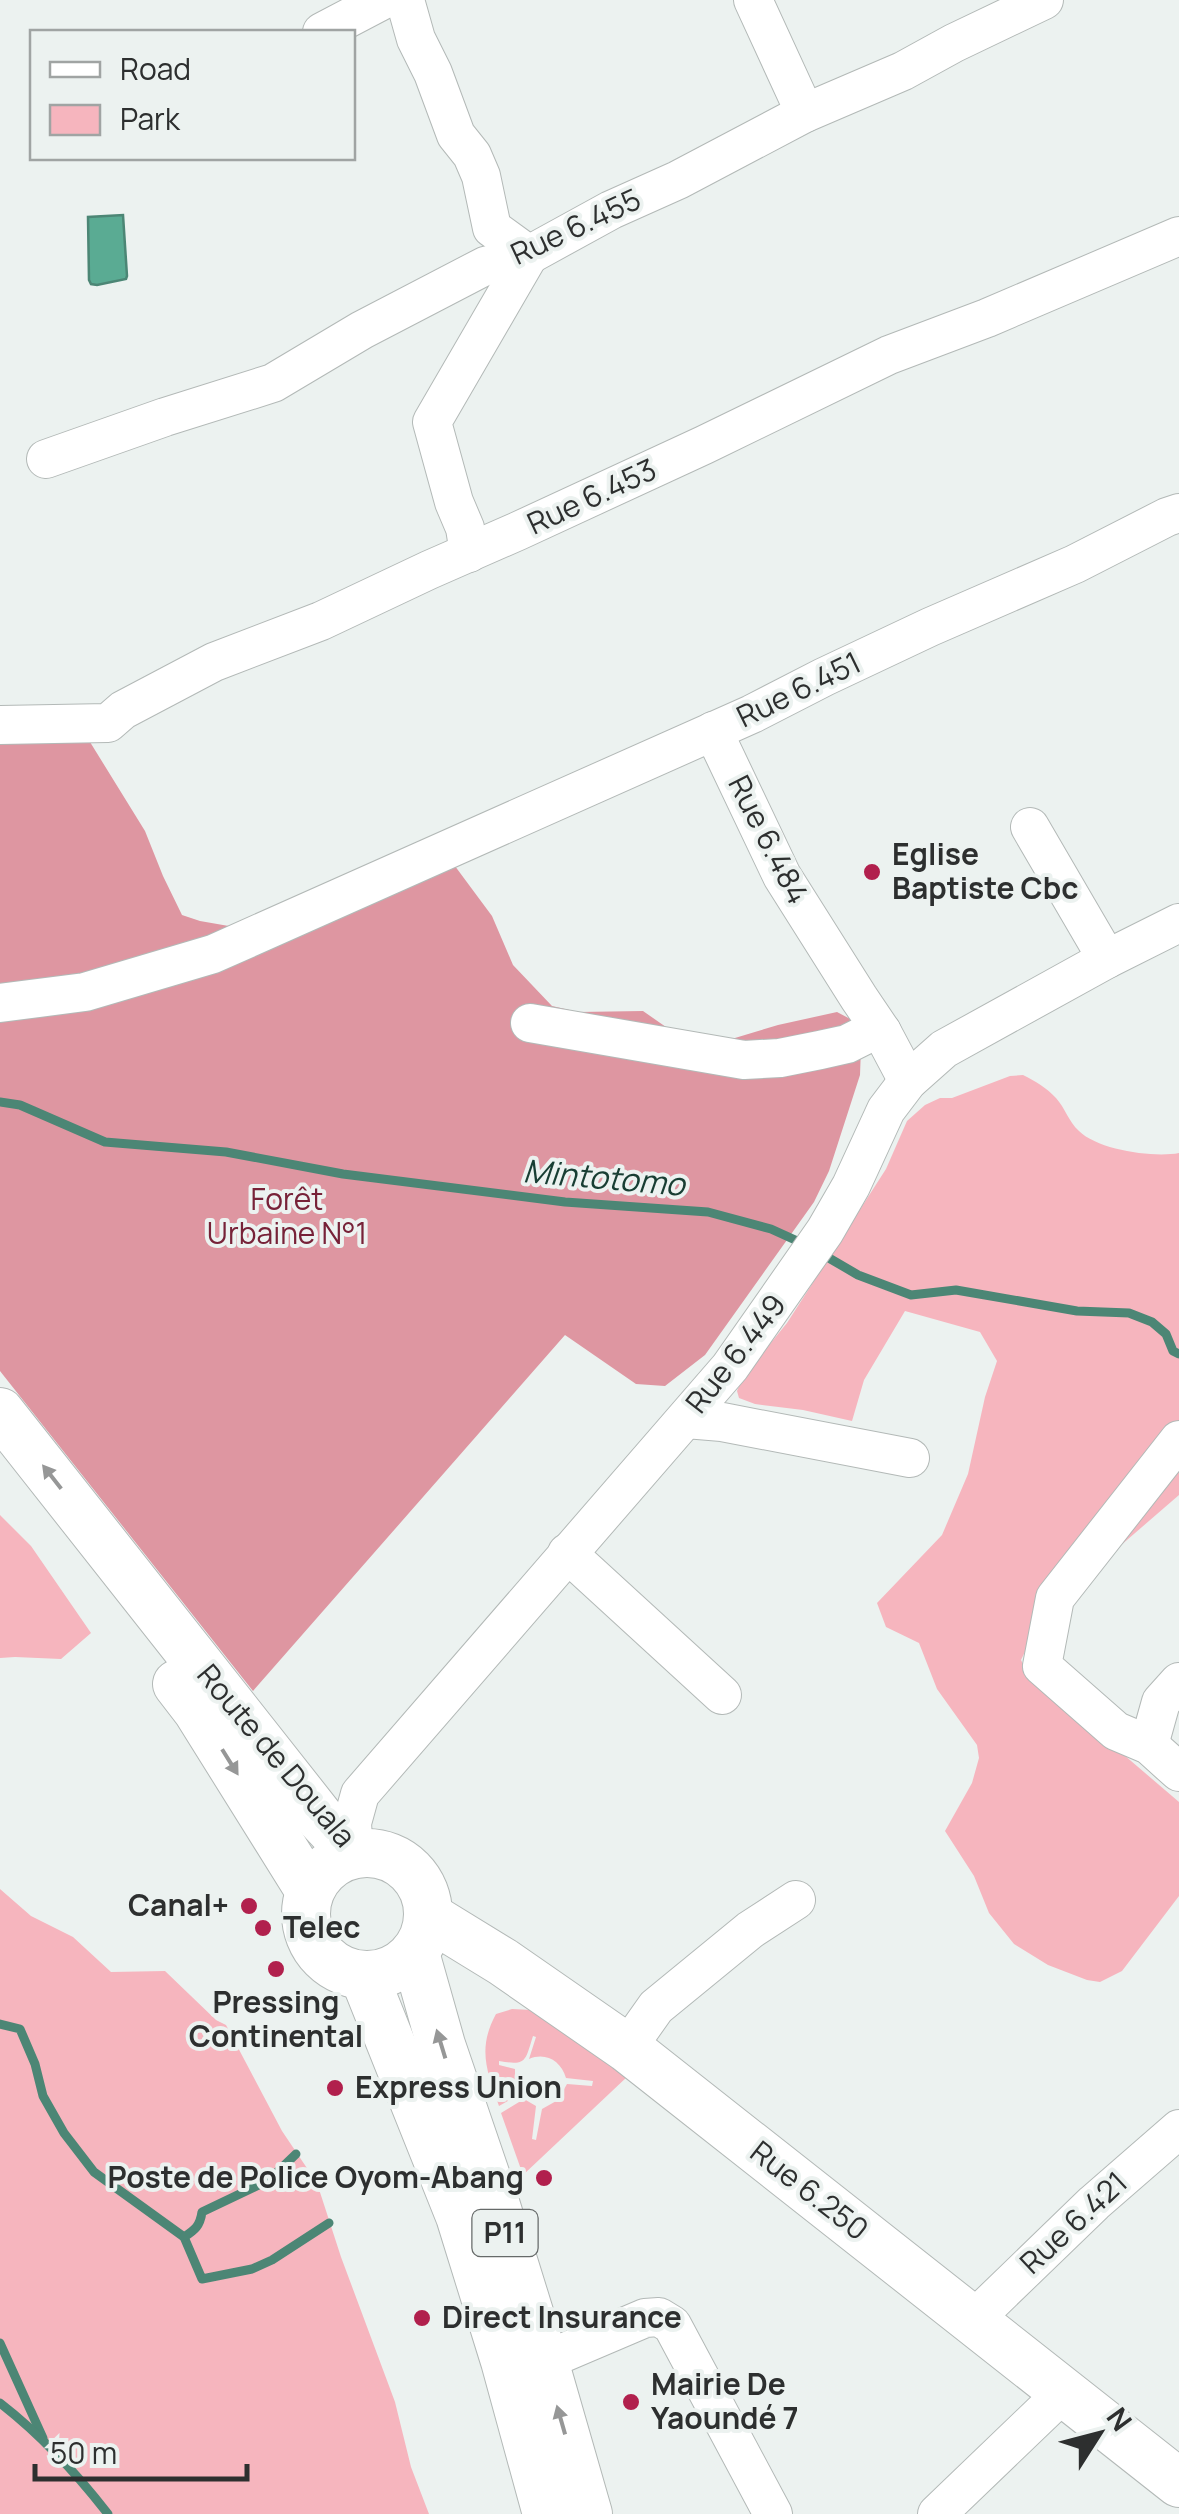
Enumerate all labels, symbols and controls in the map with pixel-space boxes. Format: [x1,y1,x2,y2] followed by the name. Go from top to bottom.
[30,30,355,160] legend
[120,48,191,89] text: Road
[120,98,181,139] text: Park
[504,178,647,274] street label: Rue 6.455
[520,448,663,543] street label: Rue 6.453
[729,641,867,736] street label: Rue 6.451
[719,768,819,911] street label: Rue 6.484
[892,833,1078,908] place label: Eglise Baptiste Cbc
[861,861,883,883] marker: Eglise Baptiste Cbc
[522,1148,689,1206] water label: Mintotomo
[207,1178,367,1253] park label: Forêt Urbaine N°1
[675,1285,794,1421] street label: Rue 6.449
[42,1465,63,1490] one-way arrow
[189,1655,366,1855] street label: Route de Douala
[220,1748,238,1776] one-way arrow
[128,1884,229,1925] place label: Canal+
[238,1895,260,1917] marker: Canal+
[283,1906,361,1947] place label: Telec
[252,1917,274,1939] marker: Telec
[265,1958,287,1980] marker: Pressing Continental
[189,1981,363,2056] place label: Pressing Continental
[433,2028,448,2059] one-way arrow
[355,2066,562,2107] place label: Express Union
[324,2077,346,2099] marker: Express Union
[742,2131,877,2249] street label: Rue 6.250
[107,2156,524,2197] place label: Poste de Police Oyom-Abang
[1010,2162,1136,2282] street label: Rue 6.421
[533,2167,555,2189] marker: Poste de Police Oyom-Abang
[472,2210,538,2256] road number: P11
[442,2296,682,2337] place label: Direct Insurance
[411,2307,433,2329] marker: Direct Insurance
[651,2363,799,2438] place label: Mairie De Yaoundé 7
[1049,2384,1149,2484] north arrow
[620,2391,642,2413] marker: Mairie De Yaoundé 7
[1099,2399,1141,2438] text: N
[553,2404,568,2435] one-way arrow
[35,2419,248,2481] scale bar
[50,2432,117,2473] text: 50 m

